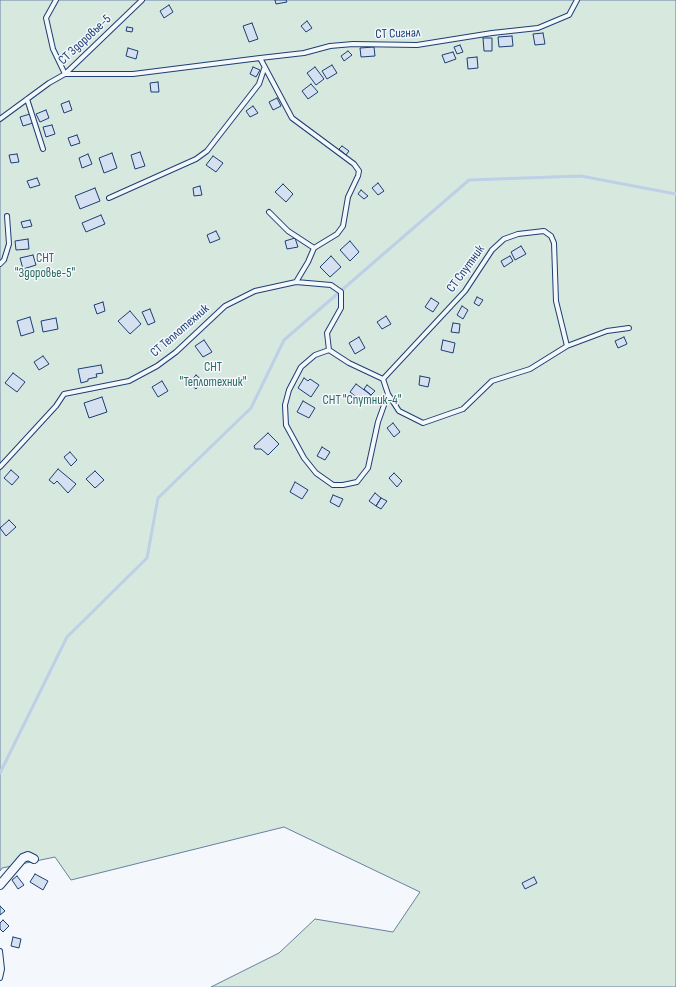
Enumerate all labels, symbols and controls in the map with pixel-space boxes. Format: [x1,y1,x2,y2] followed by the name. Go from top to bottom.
[55,12,115,68] street label: СТ Здоровье-5
[375,25,421,43] street label: СТ Сигнал
[444,242,488,296] street label: СТ Спутник
[15,251,75,282] park label: СНТ "Здоровье-5"
[147,301,213,361] street label: СТ Теплотехник
[179,360,247,391] park label: СНТ "Теплотехник"
[322,393,402,409] park label: СНТ "Спутник-4"

